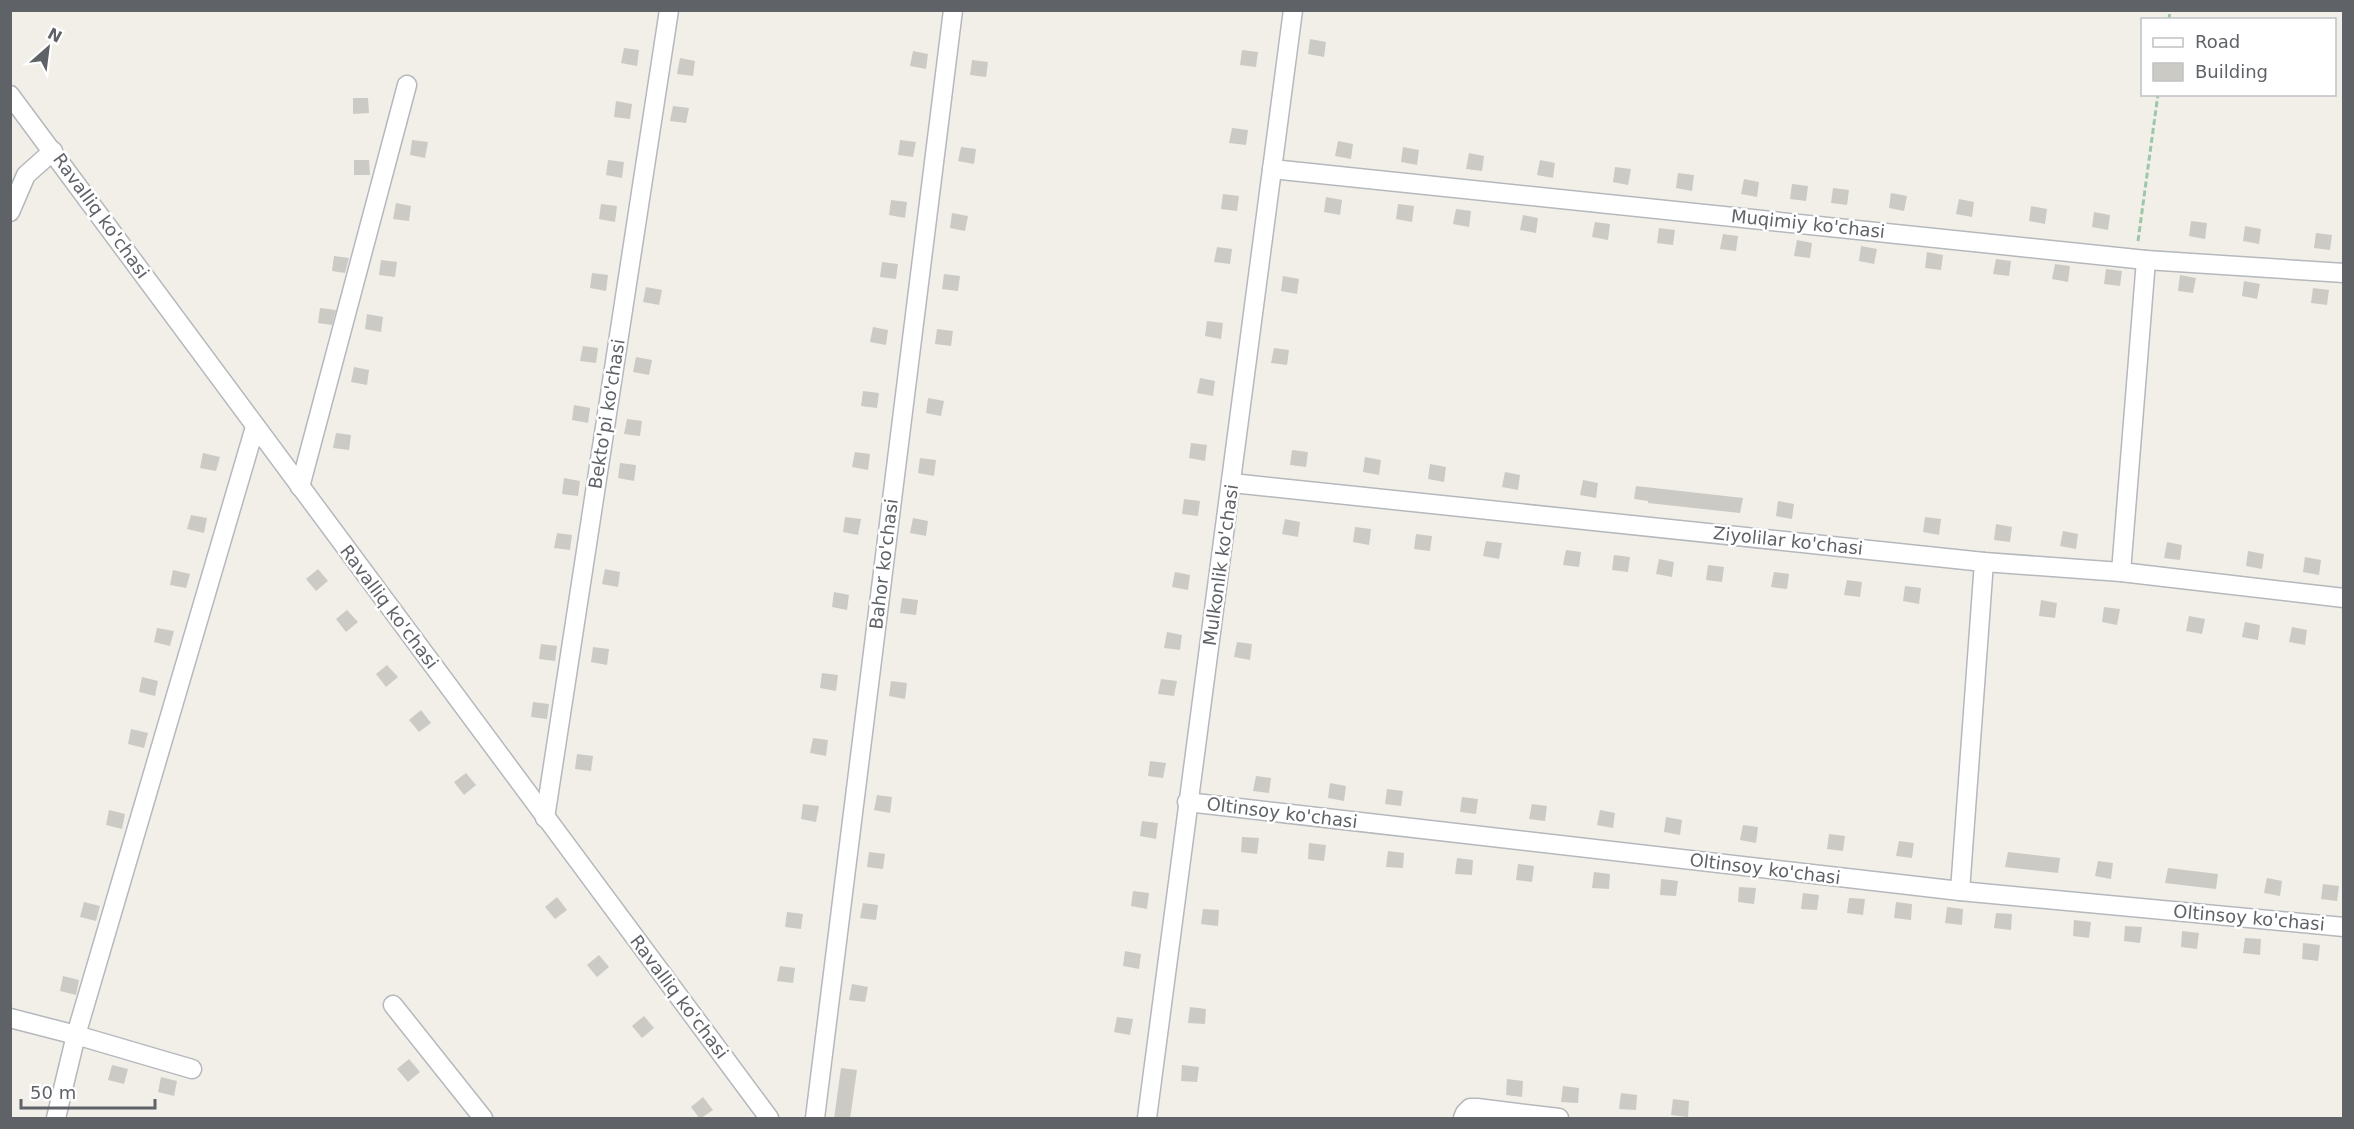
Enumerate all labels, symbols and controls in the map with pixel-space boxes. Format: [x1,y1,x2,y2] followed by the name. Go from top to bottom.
[18,18,78,78] north arrow
[2141,18,2336,96] legend
[44,24,65,47] text: N
[2195,31,2240,52] text: Road
[2195,61,2268,82] text: Building
[49,149,154,282] street label: Ravalliq ko'chasi
[1730,205,1886,242] street label: Muqimiy ko'chasi
[584,337,629,490] street label: Bekto'pi ko'chasi
[1199,483,1242,647] street label: Mulkonlik ko'chasi
[865,497,902,630] street label: Bahor ko'chasi
[1712,522,1864,559] street label: Ziyolilar ko'chasi
[336,541,443,673] street label: Ravalliq ko'chasi
[1205,793,1359,832] street label: Oltinsoy ko'chasi
[1688,849,1842,888] street label: Oltinsoy ko'chasi
[2172,900,2326,935] street label: Oltinsoy ko'chasi
[626,931,733,1063] street label: Ravalliq ko'chasi
[21,1072,154,1110] scale bar
[30,1082,76,1103] text: 50 m

